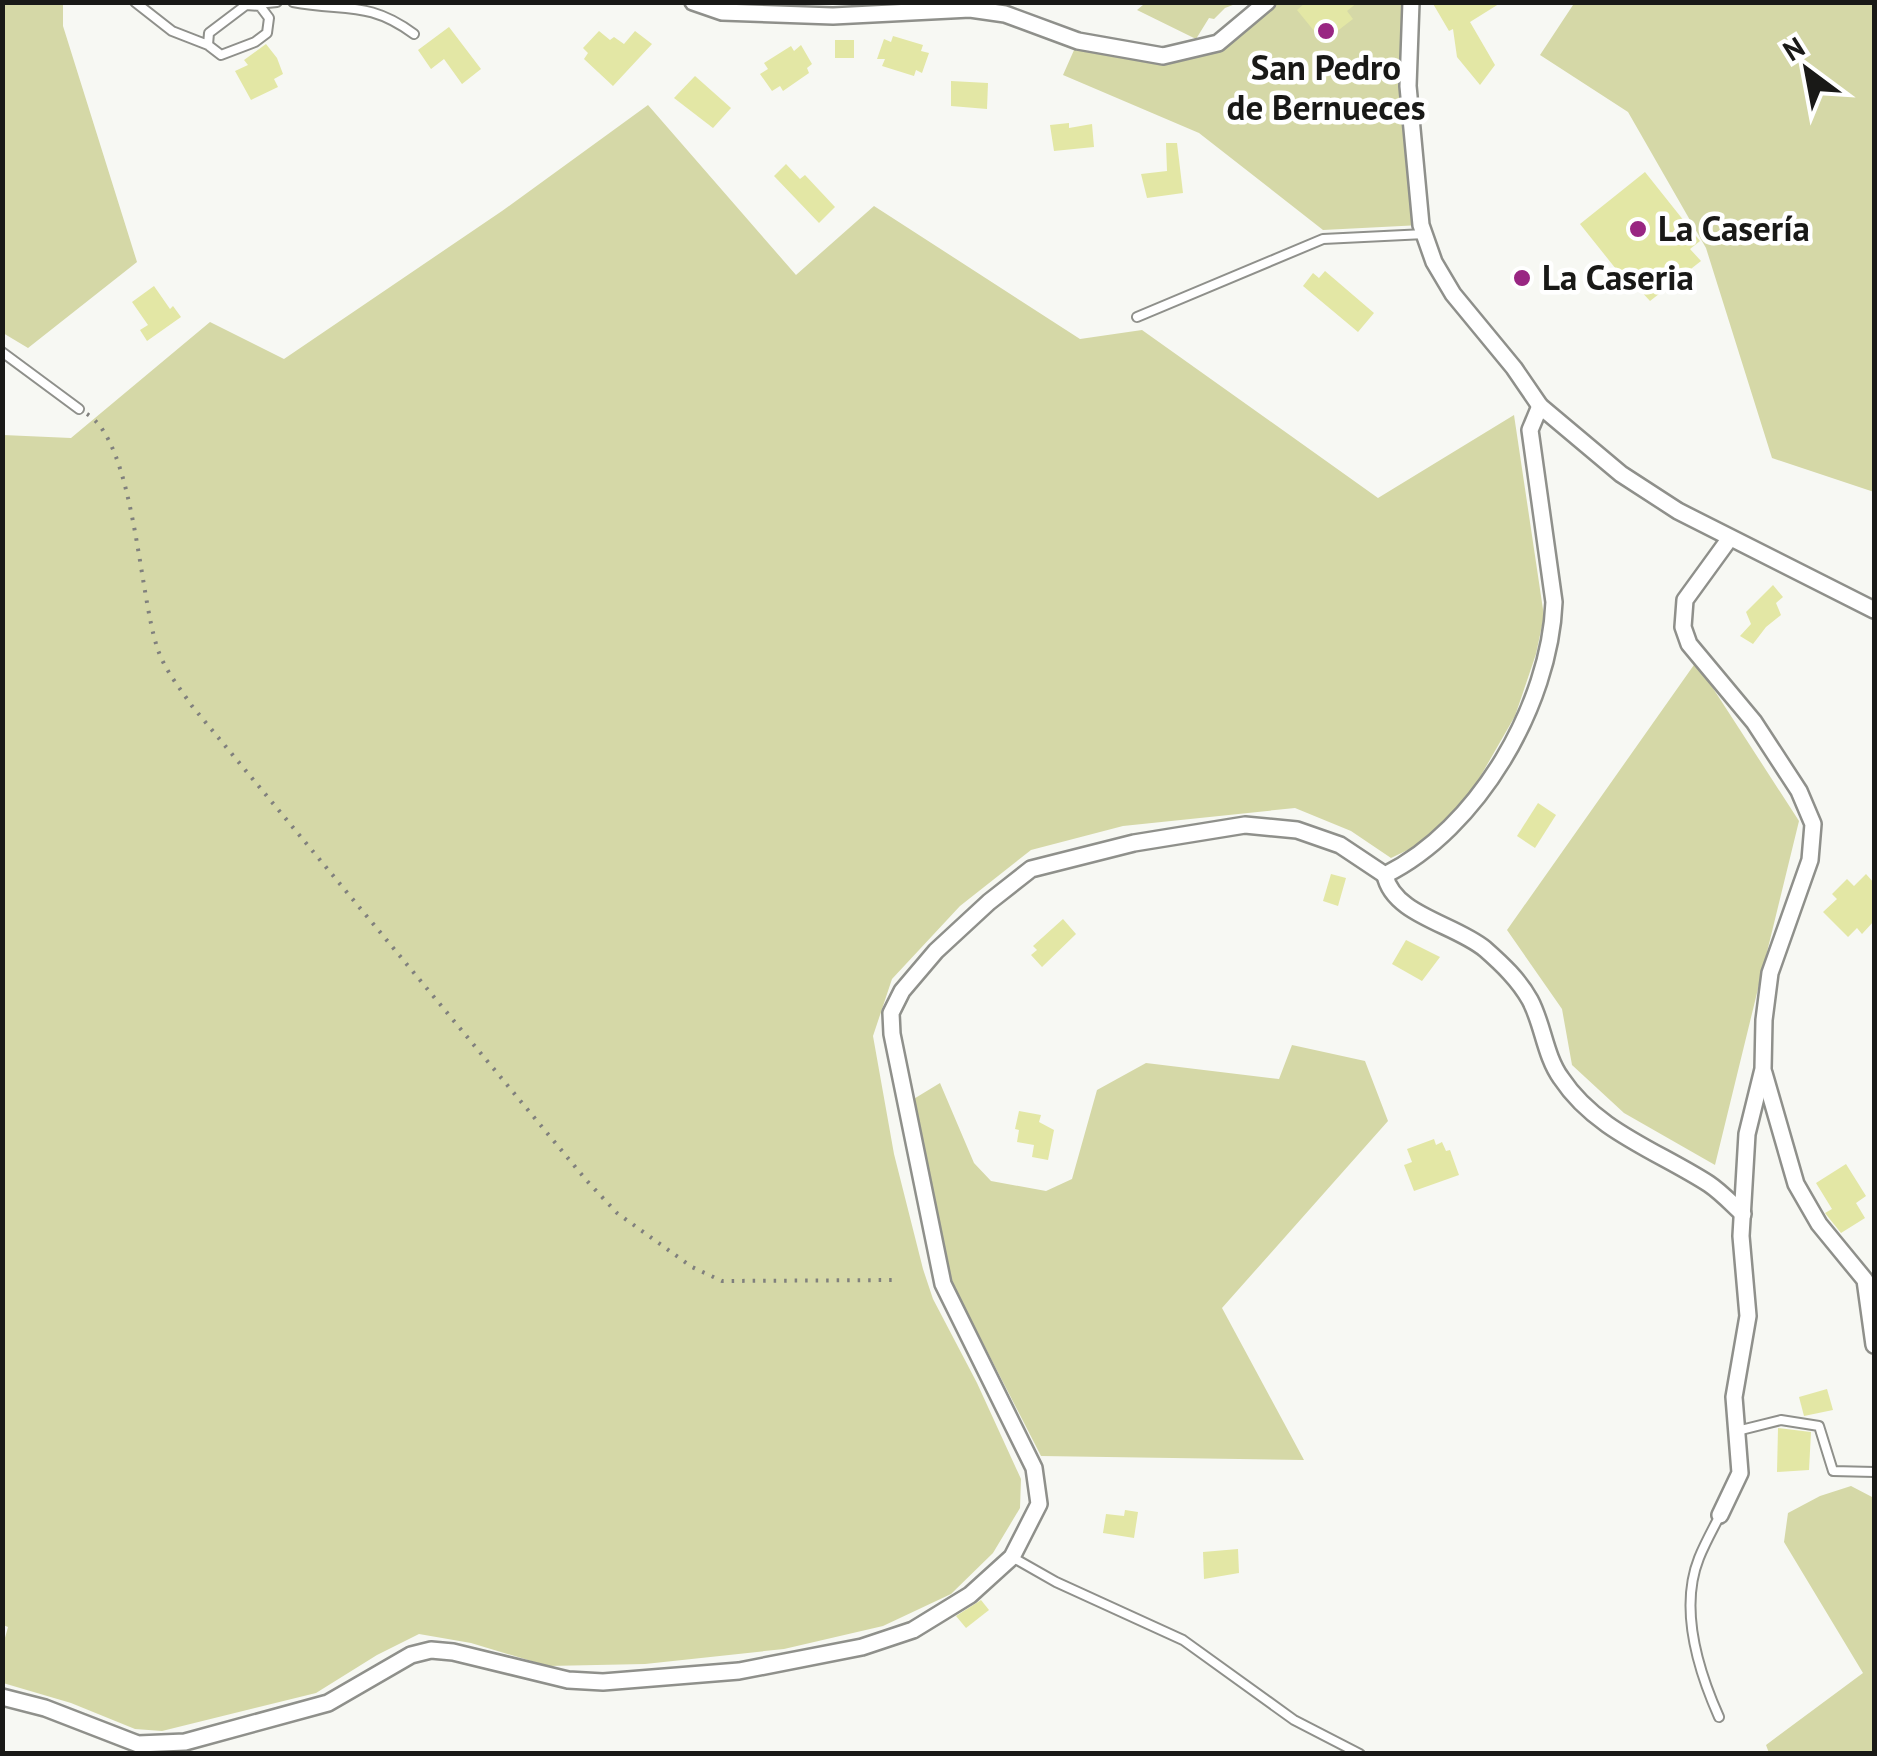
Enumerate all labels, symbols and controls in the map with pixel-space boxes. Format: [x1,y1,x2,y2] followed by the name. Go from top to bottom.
[1315,20,1337,42] marker: San Pedro de Bernueces
[1757,20,1857,120] north arrow
[1776,28,1811,69] text: N
[1227,44,1425,130] place label: San Pedro de Bernueces
[1658,205,1810,251] place label: La Casería
[1627,218,1649,240] marker: La Casería
[1542,254,1694,300] place label: La Caseria
[1511,267,1533,289] marker: La Caseria

